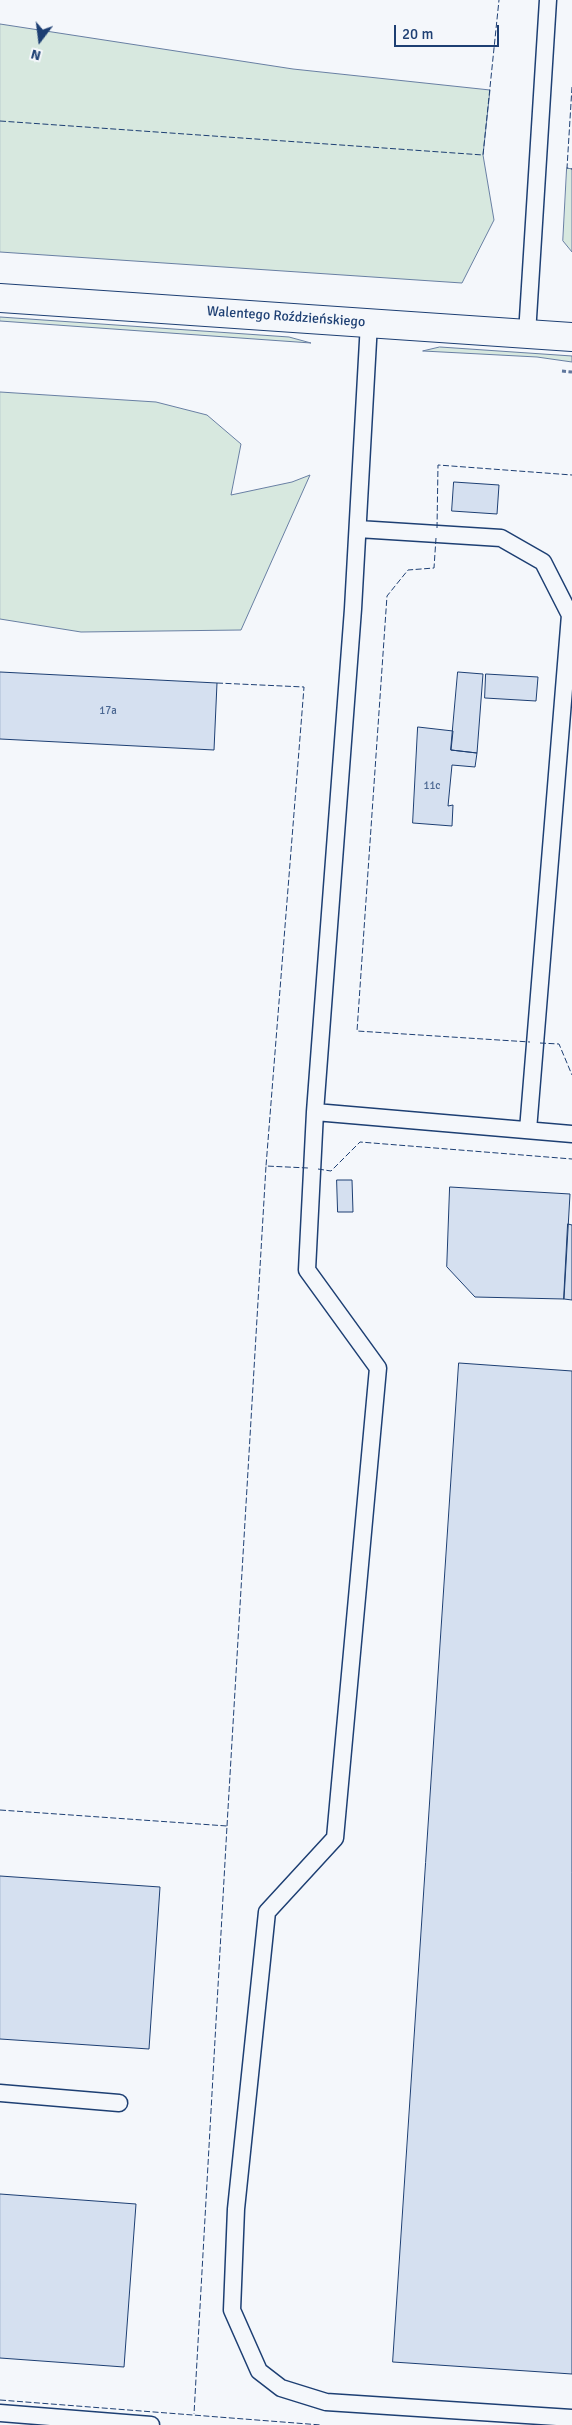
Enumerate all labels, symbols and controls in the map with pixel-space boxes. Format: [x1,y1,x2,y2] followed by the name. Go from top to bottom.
[15,15,65,65] north arrow
[397,15,502,47] scale bar
[402,25,433,43] text: 20 m
[29,45,43,64] text: N
[206,303,366,331] street label: Walentego Roździeńskiego
[99,704,117,718] house number: 17a
[423,779,441,793] house number: 11c

